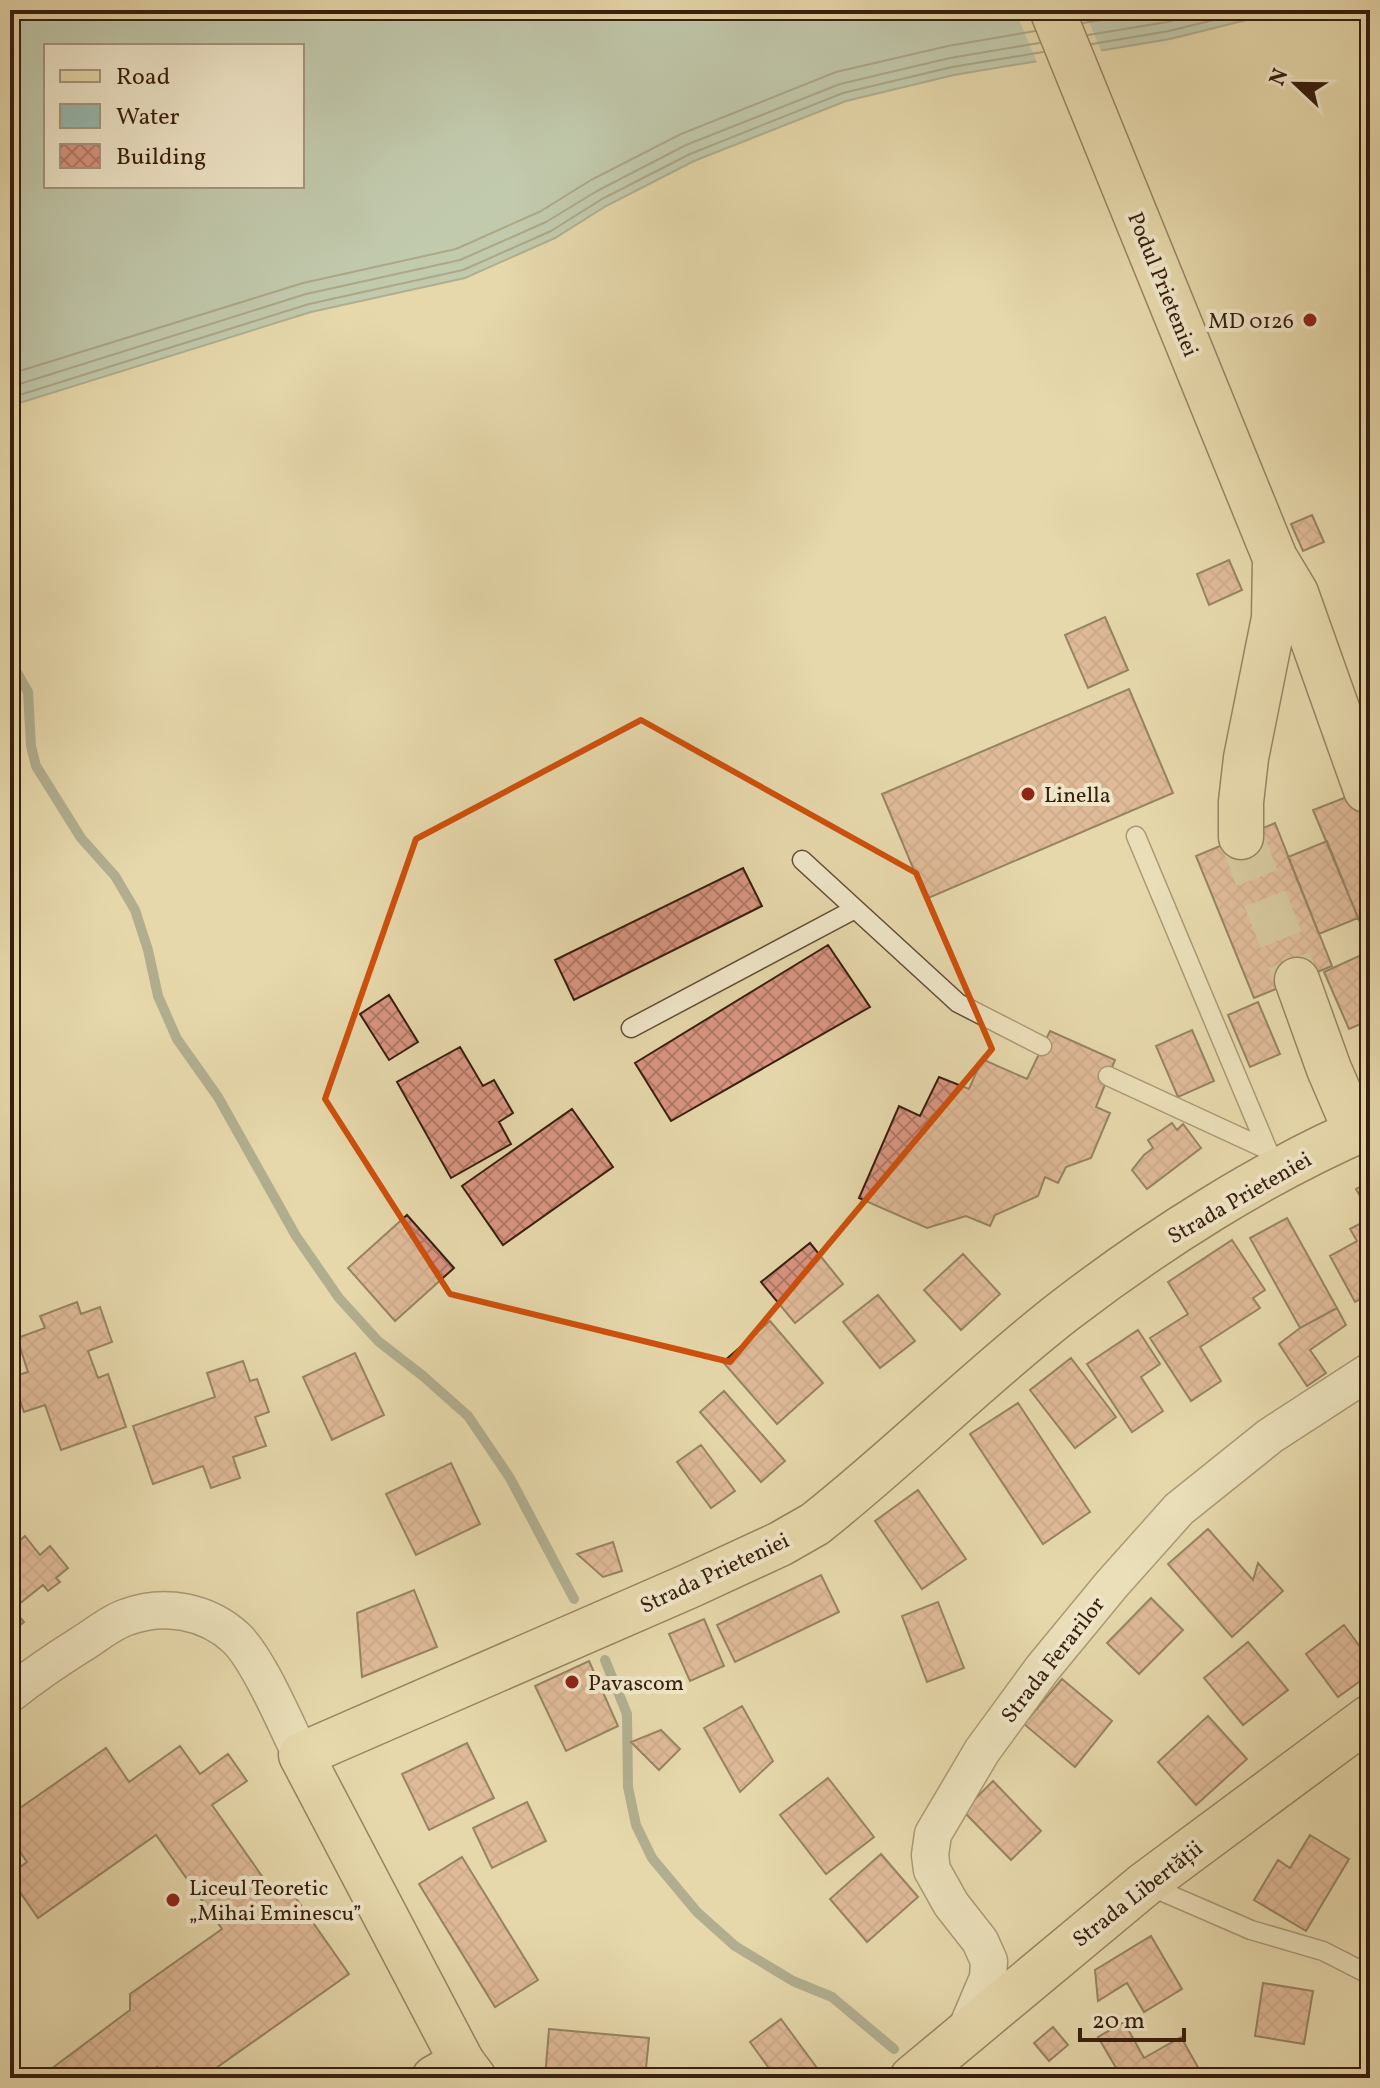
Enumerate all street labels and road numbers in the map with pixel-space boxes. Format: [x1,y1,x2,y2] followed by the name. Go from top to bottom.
[1119,208,1205,362] street label: Podul Prieteniei
[1163,1145,1318,1253] street label: Strada Prieteniei
[635,1526,795,1622] street label: Strada Prieteniei
[995,1591,1113,1730] street label: Strada Ferarilor
[1067,1834,1210,1956] street label: Strada Libertății

